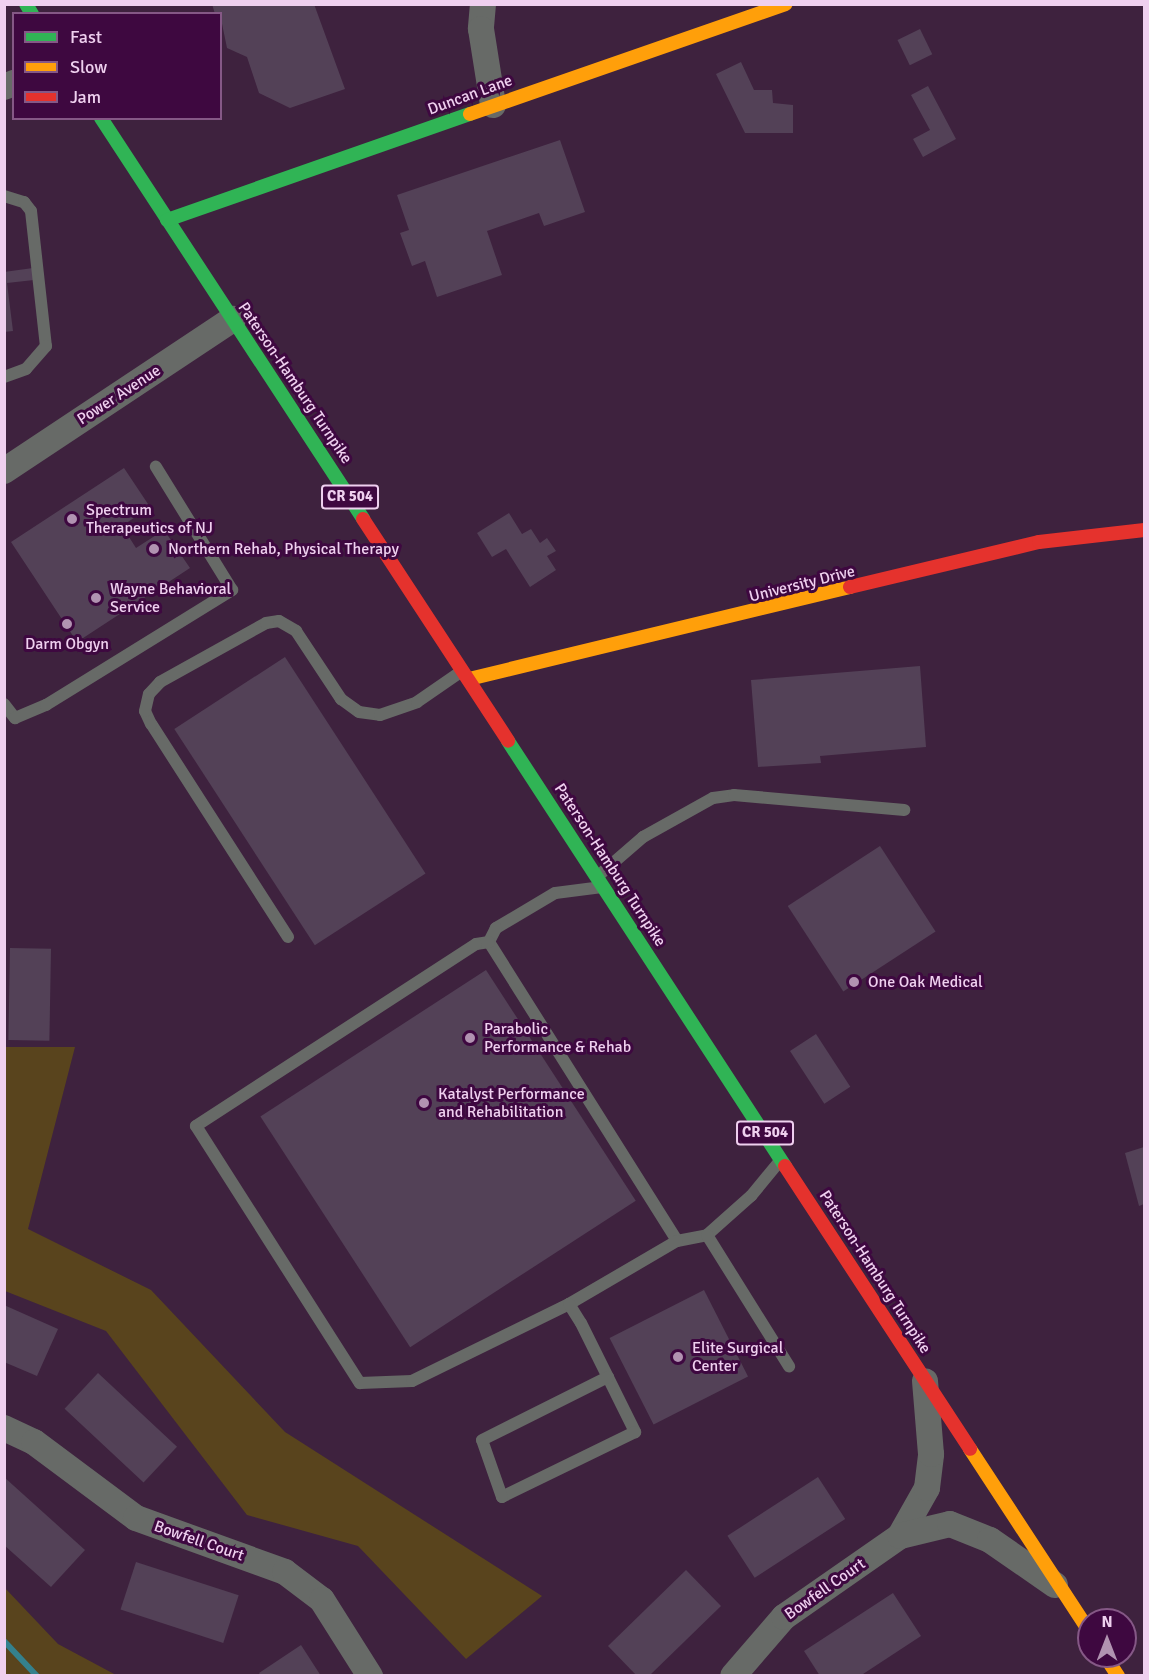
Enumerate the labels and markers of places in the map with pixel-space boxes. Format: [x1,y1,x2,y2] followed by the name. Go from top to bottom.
[86,500,213,538] place label: Spectrum Therapeutics of NJ
[63,510,81,528] marker: Spectrum Therapeutics of NJ
[168,539,399,559] place label: Northern Rehab, Physical Therapy
[145,540,163,558] marker: Northern Rehab, Physical Therapy
[110,579,231,617] place label: Wayne Behavioral Service
[87,589,105,607] marker: Wayne Behavioral Service
[58,615,76,633] marker: Darm Obgyn
[25,634,109,654] place label: Darm Obgyn
[868,972,983,992] place label: One Oak Medical
[845,973,863,991] marker: One Oak Medical
[484,1019,631,1057] place label: Parabolic Performance & Rehab
[461,1029,479,1047] marker: Parabolic Performance & Rehab
[438,1084,585,1122] place label: Katalyst Performance and Rehabilitation
[415,1094,433,1112] marker: Katalyst Performance and Rehabilitation
[692,1338,783,1376] place label: Elite Surgical Center
[669,1348,687,1366] marker: Elite Surgical Center

